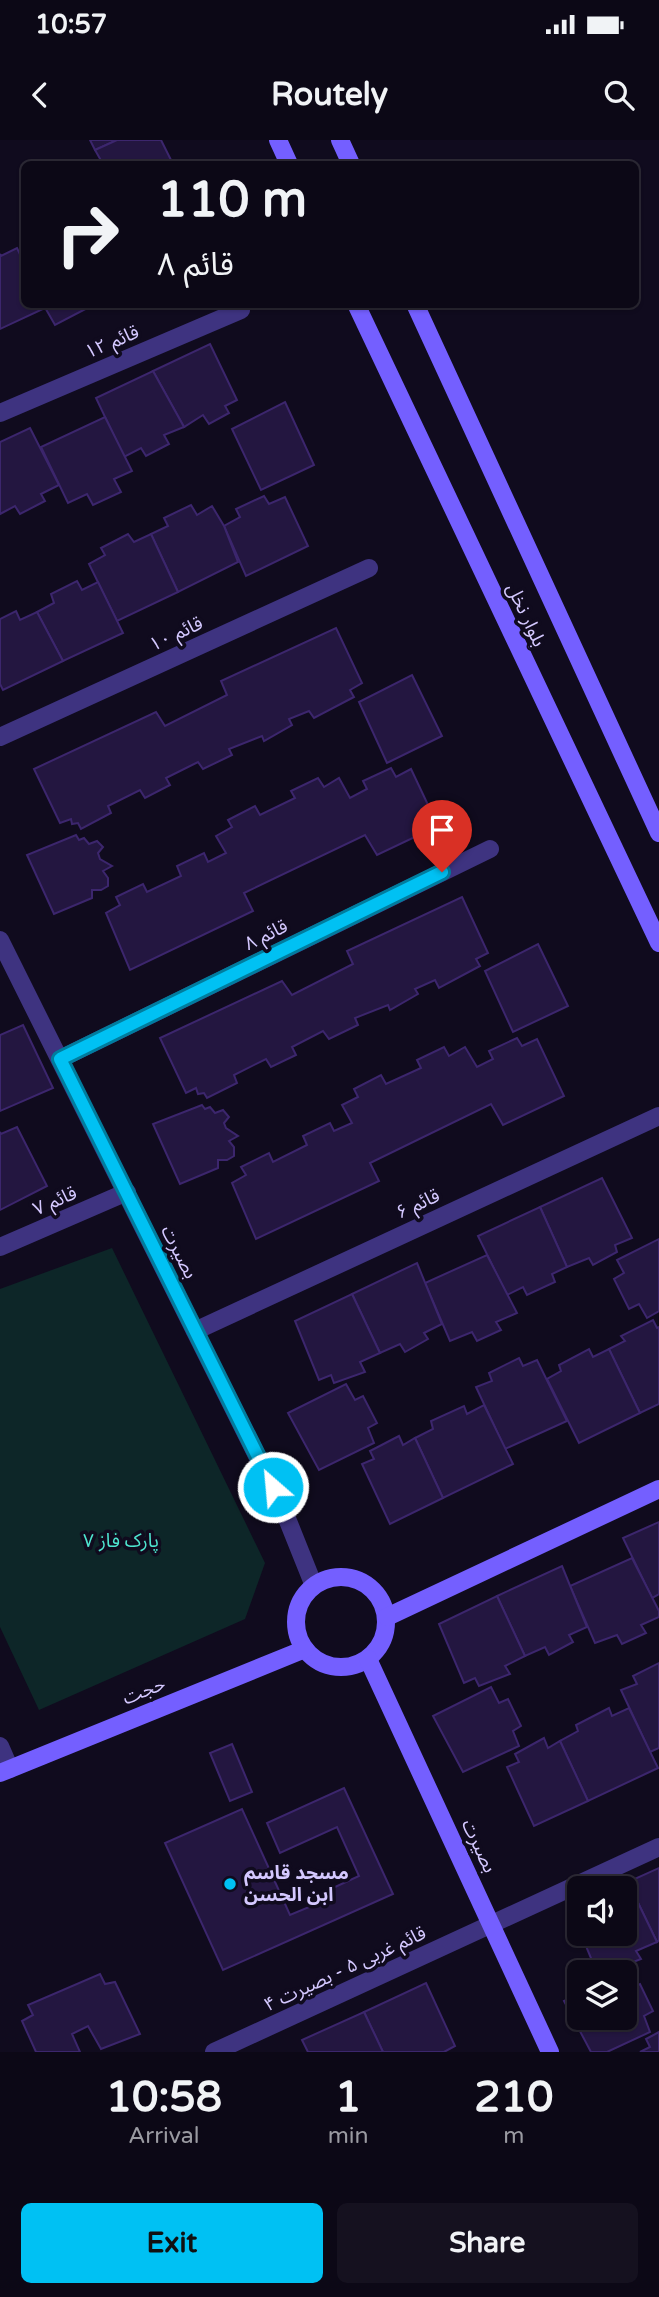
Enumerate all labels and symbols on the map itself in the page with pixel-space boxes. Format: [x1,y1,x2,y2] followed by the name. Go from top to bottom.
[82,321,143,366] street label: قائم ۱۲
[502,580,550,650] street label: بلوار نخل
[146,612,208,659] street label: قائم ۱۰
[412,800,472,872] pin
[241,915,293,958] street label: قائم ۸
[30,1182,82,1223] street label: قائم ۷
[393,1184,445,1226] street label: قائم ۶
[156,1222,202,1282] street label: بصیرت
[236,1450,310,1524] position arrow
[83,1530,159,1553] park label: پارک فاز ۷
[119,1673,169,1709] street label: حجت
[457,1816,501,1876] street label: بصیرت
[244,1862,349,1906] place label: مسجد قاسم ابن الحسن
[222,1876,238,1892] marker: مسجد قاسم ابن الحسن
[260,1922,431,2019] street label: قائم غربی ۵ - بصیرت ۴

